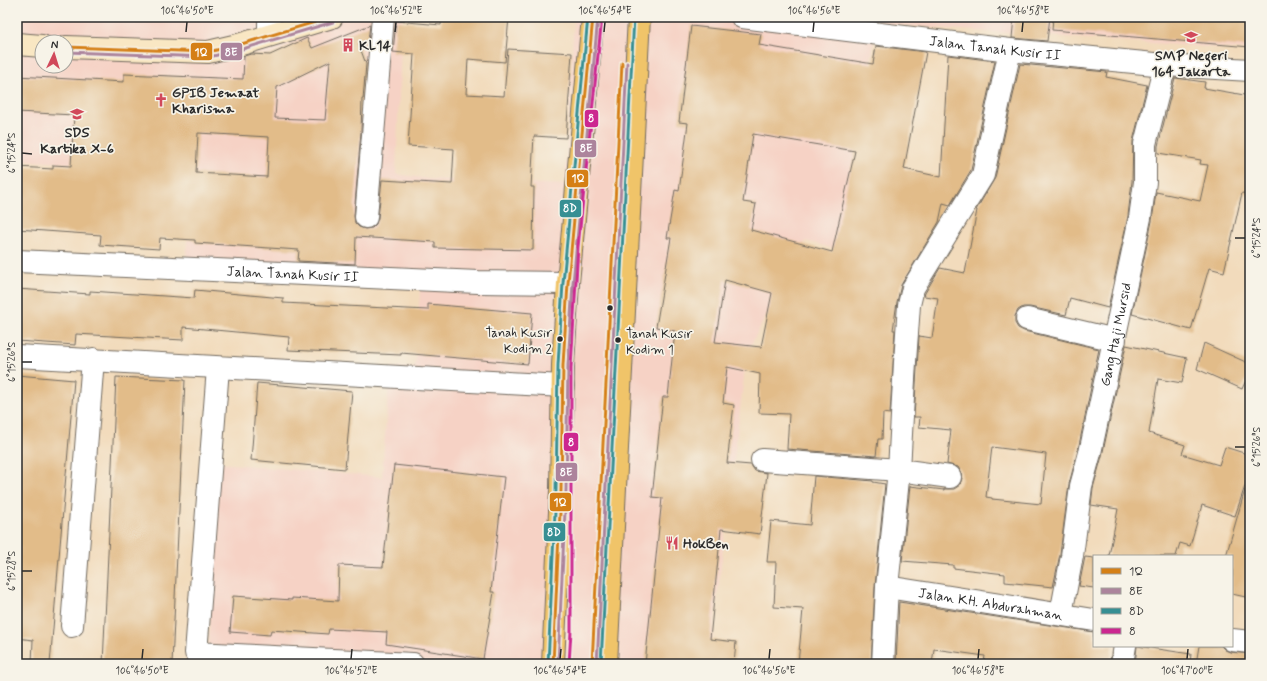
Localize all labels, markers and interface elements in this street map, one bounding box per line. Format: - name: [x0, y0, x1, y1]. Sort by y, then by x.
- text: 106°46'50"E: [161, 4, 214, 18]
- text: 106°46'52"E: [370, 4, 422, 18]
- text: 106°46'54"E: [578, 4, 632, 18]
- text: 106°46'56"E: [788, 4, 841, 18]
- text: 106°46'58"E: [997, 4, 1050, 18]
- school or university icon: SMP Negeri 164 Jakarta: [1183, 29, 1199, 45]
- street label: Jalan Tanah Kusir II: [928, 32, 1062, 65]
- north arrow: [34, 34, 74, 74]
- building icon: KL14: [340, 37, 356, 53]
- place label: KL14: [359, 37, 391, 55]
- text: N: [50, 38, 59, 52]
- line badge: 1Q: [190, 42, 213, 61]
- line badge: 8E: [220, 42, 243, 61]
- text: 1Q: [194, 46, 208, 60]
- text: 8E: [225, 46, 238, 60]
- place label: SMP Negeri 164 Jakarta: [1152, 47, 1231, 81]
- place label: GPIB Jemaat Kharisma: [172, 84, 260, 118]
- church icon: GPIB Jemaat Kharisma: [153, 92, 169, 108]
- school or university icon: SDS Kartika X-6: [69, 106, 85, 122]
- line badge: 8: [584, 109, 599, 128]
- text: 8: [588, 112, 594, 126]
- place label: SDS Kartika X-6: [40, 124, 114, 158]
- text: 6°15'24"S: [5, 132, 19, 173]
- line badge: 8E: [574, 139, 597, 158]
- text: 8E: [580, 142, 593, 156]
- line badge: 1Q: [566, 169, 589, 188]
- text: 1Q: [571, 172, 585, 186]
- line badge: 8D: [559, 199, 582, 218]
- text: 8D: [563, 202, 577, 216]
- text: 6°15'24"S: [1250, 217, 1264, 258]
- street label: Jalan Tanah Kusir II: [226, 263, 359, 287]
- street label: Gang Haji Mursid: [1096, 281, 1136, 388]
- unlabelled marker: [605, 303, 615, 313]
- place label: Tanah Kusir Kodim 2: [486, 325, 553, 358]
- place label: Tanah Kusir Kodim 1: [626, 326, 693, 359]
- marker: Tanah Kusir Kodim 2: [555, 334, 565, 344]
- marker: Tanah Kusir Kodim 1: [613, 335, 623, 345]
- text: 6°15'26"S: [5, 342, 19, 382]
- text: 6°15'26"S: [1250, 427, 1264, 467]
- line badge: 8: [563, 432, 579, 452]
- text: 8: [568, 436, 574, 450]
- line badge: 8E: [555, 462, 578, 482]
- text: 8E: [560, 466, 573, 480]
- line badge: 1Q: [549, 492, 572, 512]
- text: 1Q: [553, 496, 567, 510]
- line badge: 8D: [543, 522, 566, 542]
- text: 8D: [547, 526, 561, 540]
- restaurant icon: HokBen: [664, 535, 680, 551]
- place label: HokBen: [683, 535, 729, 553]
- text: 6°15'28"S: [5, 551, 19, 591]
- legend: [1093, 555, 1233, 647]
- text: 1Q: [1129, 564, 1143, 580]
- street label: Jalan KH. Abdurahman: [917, 584, 1064, 625]
- text: 8E: [1129, 584, 1143, 600]
- text: 8D: [1129, 604, 1144, 620]
- text: 8: [1129, 624, 1136, 640]
- text: 106°46'50"E: [116, 664, 169, 678]
- text: 106°46'52"E: [325, 664, 377, 678]
- text: 106°46'54"E: [533, 664, 587, 678]
- text: 106°46'56"E: [743, 664, 796, 678]
- text: 106°46'58"E: [952, 664, 1005, 678]
- text: 106°47'00"E: [1161, 664, 1213, 678]

